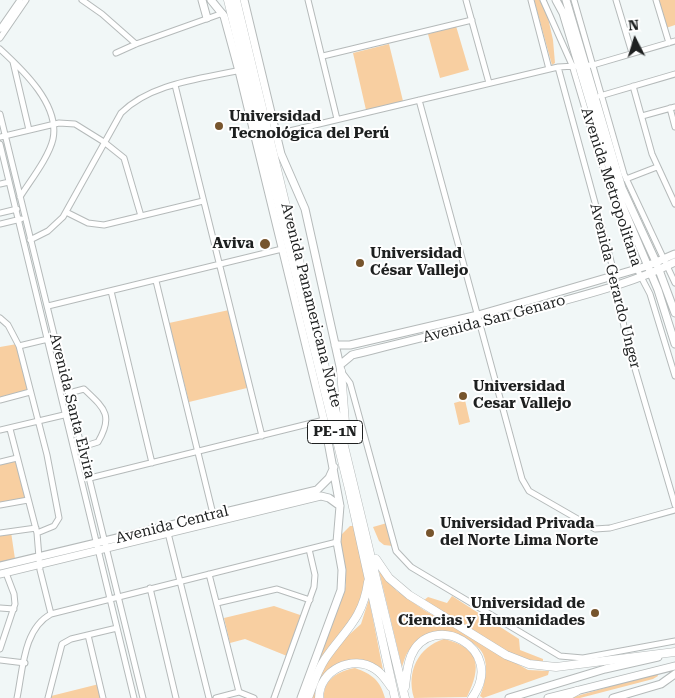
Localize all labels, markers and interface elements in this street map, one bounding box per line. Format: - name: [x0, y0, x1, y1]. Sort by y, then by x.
- north arrow: [610, 15, 660, 65]
- text: N: [628, 17, 640, 33]
- street label: Avenida Metropolitana: [577, 105, 645, 269]
- place label: Universidad Tecnológica del Perú: [229, 108, 389, 143]
- marker: Universidad Tecnológica del Perú: [213, 120, 225, 132]
- street label: Avenida Panamericana Norte: [277, 201, 345, 409]
- street label: Avenida Gerardo Unger: [586, 202, 644, 370]
- place label: Aviva: [212, 235, 254, 253]
- marker: Aviva: [258, 237, 272, 251]
- place label: Universidad César Vallejo: [370, 245, 468, 280]
- marker: Universidad César Vallejo: [354, 257, 366, 269]
- street label: Avenida San Genaro: [421, 291, 567, 347]
- street label: Avenida Santa Elvira: [45, 331, 99, 481]
- place label: Universidad Cesar Vallejo: [473, 378, 571, 413]
- marker: Universidad Cesar Vallejo: [457, 390, 469, 402]
- road number: PE-1N: [308, 421, 362, 444]
- street label: Avenida Central: [114, 502, 230, 548]
- place label: Universidad Privada del Norte Lima Norte: [440, 515, 598, 550]
- marker: Universidad Privada del Norte Lima Norte: [424, 527, 436, 539]
- place label: Universidad de Ciencias y Humanidades: [398, 595, 585, 630]
- marker: Universidad de Ciencias y Humanidades: [589, 607, 601, 619]

